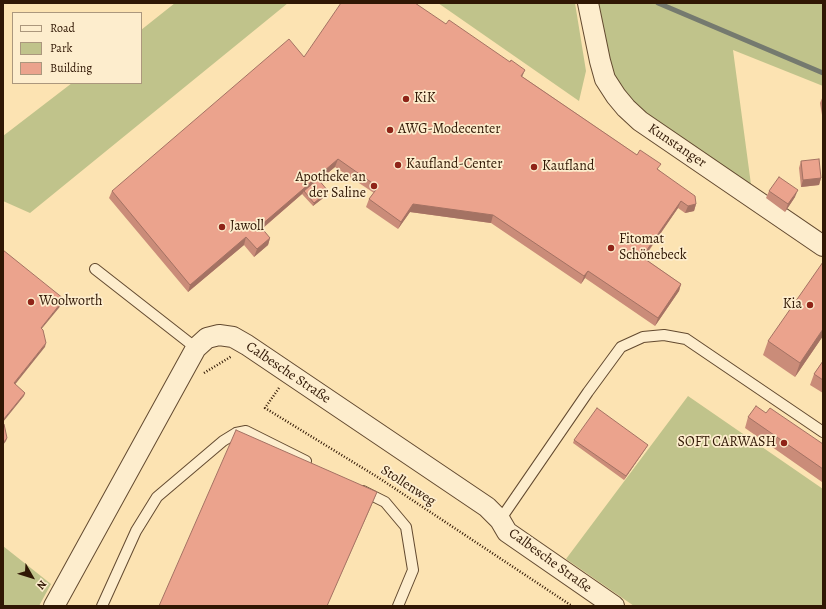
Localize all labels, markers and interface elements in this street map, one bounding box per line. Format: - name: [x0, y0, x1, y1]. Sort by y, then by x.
- legend: [12, 12, 142, 84]
- text: Road: [50, 20, 75, 36]
- text: Park: [50, 40, 73, 56]
- text: Building: [50, 60, 92, 76]
- place label: KiK: [414, 91, 436, 107]
- marker: KiK: [401, 94, 411, 104]
- street label: Kunstanger: [645, 120, 709, 172]
- place label: AWG-Modecenter: [398, 122, 501, 138]
- marker: AWG-Modecenter: [385, 125, 395, 135]
- place label: Kaufland-Center: [406, 157, 503, 173]
- place label: Kaufland: [542, 159, 594, 175]
- marker: Kaufland-Center: [393, 160, 403, 170]
- marker: Kaufland: [529, 162, 539, 172]
- place label: Apotheke an der Saline: [295, 170, 366, 202]
- marker: Apotheke an der Saline: [369, 181, 379, 191]
- place label: Jawoll: [230, 219, 264, 235]
- marker: Jawoll: [217, 222, 227, 232]
- place label: Fitomat Schönebeck: [619, 232, 687, 264]
- marker: Fitomat Schönebeck: [606, 243, 616, 253]
- place label: Woolworth: [39, 294, 102, 310]
- marker: Woolworth: [26, 297, 36, 307]
- place label: Kia: [783, 297, 802, 313]
- marker: Kia: [805, 300, 815, 310]
- street label: Calbesche Straße: [242, 338, 334, 408]
- place label: SOFT CARWASH: [678, 435, 776, 451]
- marker: SOFT CARWASH: [779, 438, 789, 448]
- street label: Stollenweg: [377, 462, 439, 510]
- street label: Calbesche Straße: [505, 525, 595, 597]
- north arrow: [12, 557, 52, 597]
- text: N: [33, 577, 50, 593]

